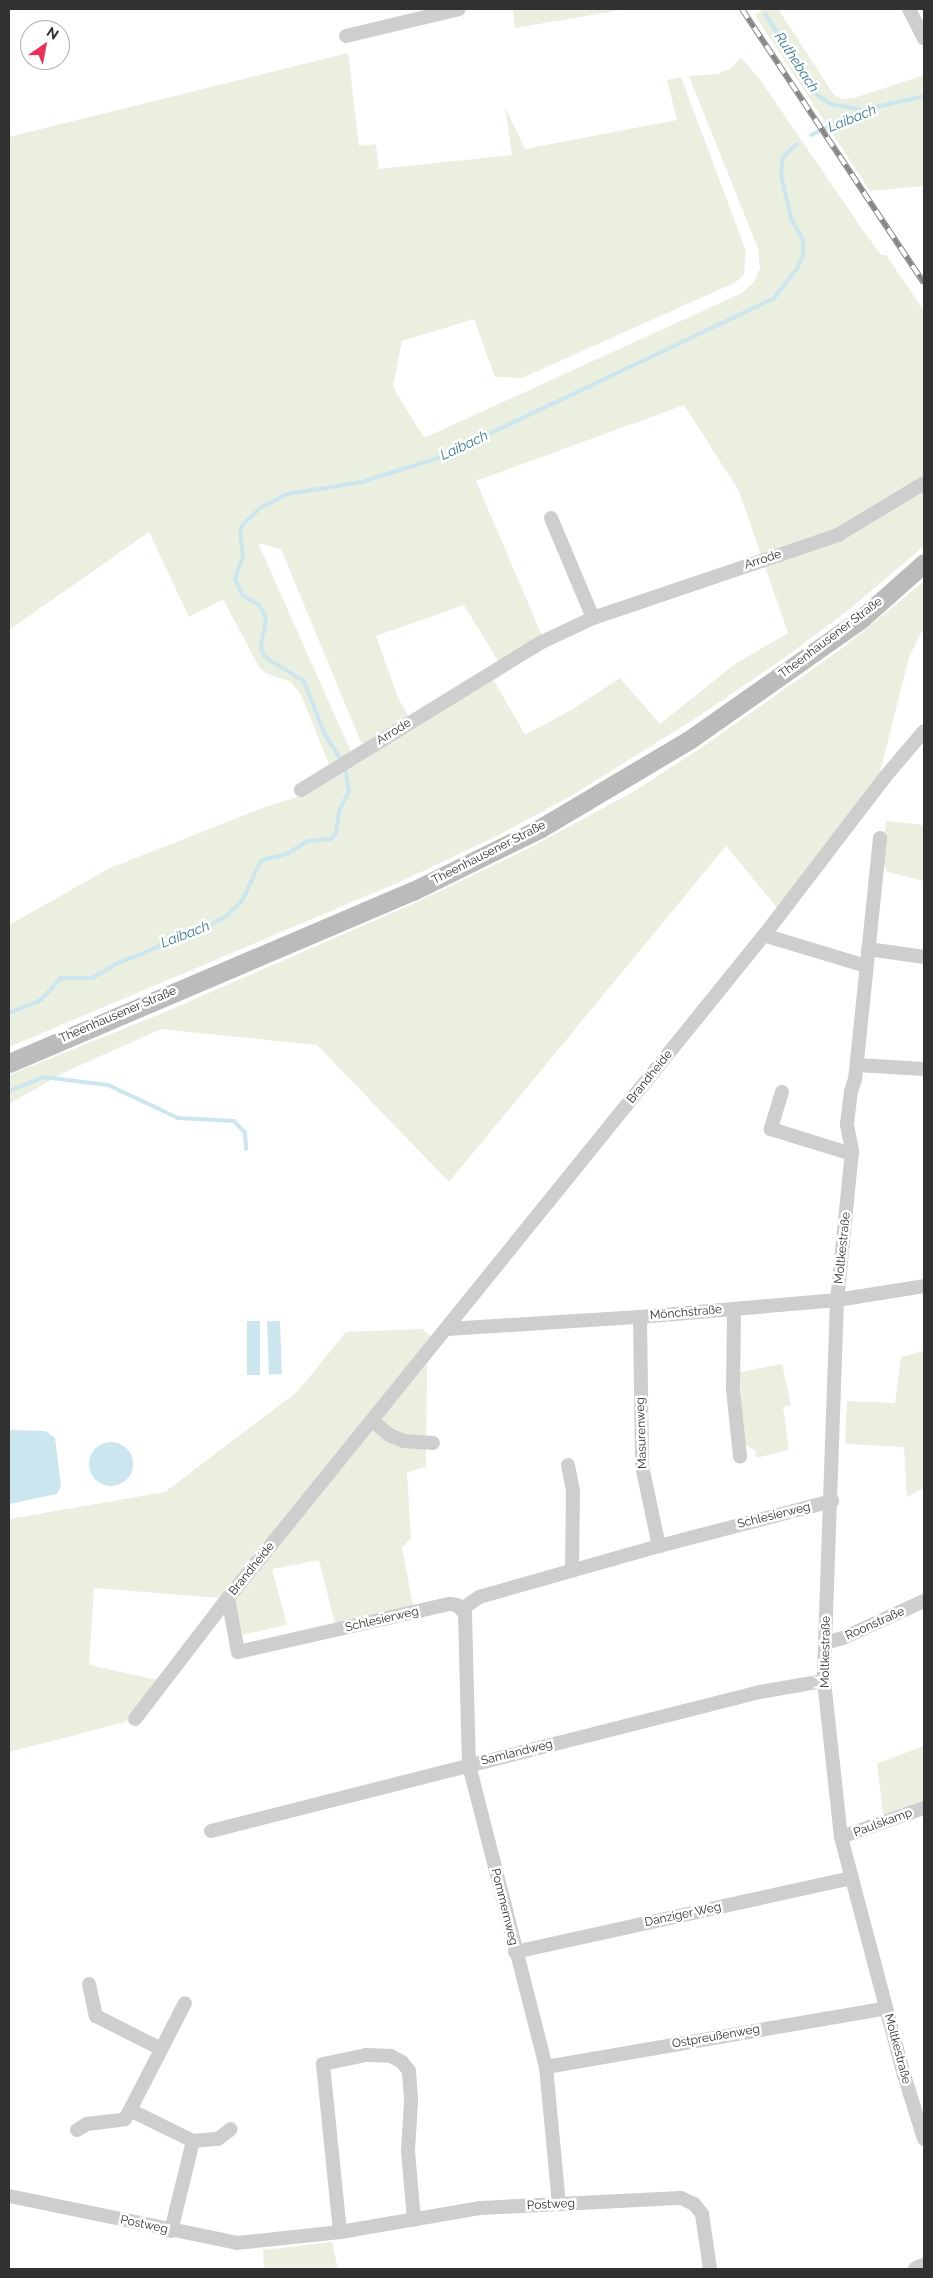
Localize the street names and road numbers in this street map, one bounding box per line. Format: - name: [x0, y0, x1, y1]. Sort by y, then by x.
- street label: Arrode: [743, 547, 783, 573]
- street label: Theenhausener Straße: [776, 594, 886, 682]
- street label: Arrode: [374, 716, 414, 748]
- street label: Theenhausener Straße: [430, 818, 548, 888]
- street label: Theenhausener Straße: [57, 984, 179, 1046]
- street label: Brandheide: [624, 1047, 676, 1107]
- street label: Moltkestraße: [832, 1211, 854, 1285]
- street label: Mönchstraße: [649, 1303, 723, 1323]
- street label: Masurenweg: [634, 1397, 650, 1469]
- street label: Schlesierweg: [736, 1500, 812, 1532]
- street label: Brandheide: [226, 1539, 278, 1599]
- street label: Schlesierweg: [344, 1605, 420, 1635]
- street label: Roonstraße: [843, 1605, 907, 1643]
- street label: Moltkestraße: [818, 1616, 834, 1688]
- street label: Samlandweg: [480, 1737, 554, 1769]
- street label: Paulskamp: [852, 1806, 914, 1840]
- street label: Pommernweg: [487, 1867, 521, 1947]
- street label: Danziger Weg: [643, 1900, 723, 1930]
- street label: Moltkestraße: [881, 2012, 913, 2086]
- street label: Ostpreußenweg: [671, 2022, 761, 2052]
- street label: Postweg: [527, 2197, 575, 2213]
- street label: Postweg: [119, 2213, 169, 2237]

